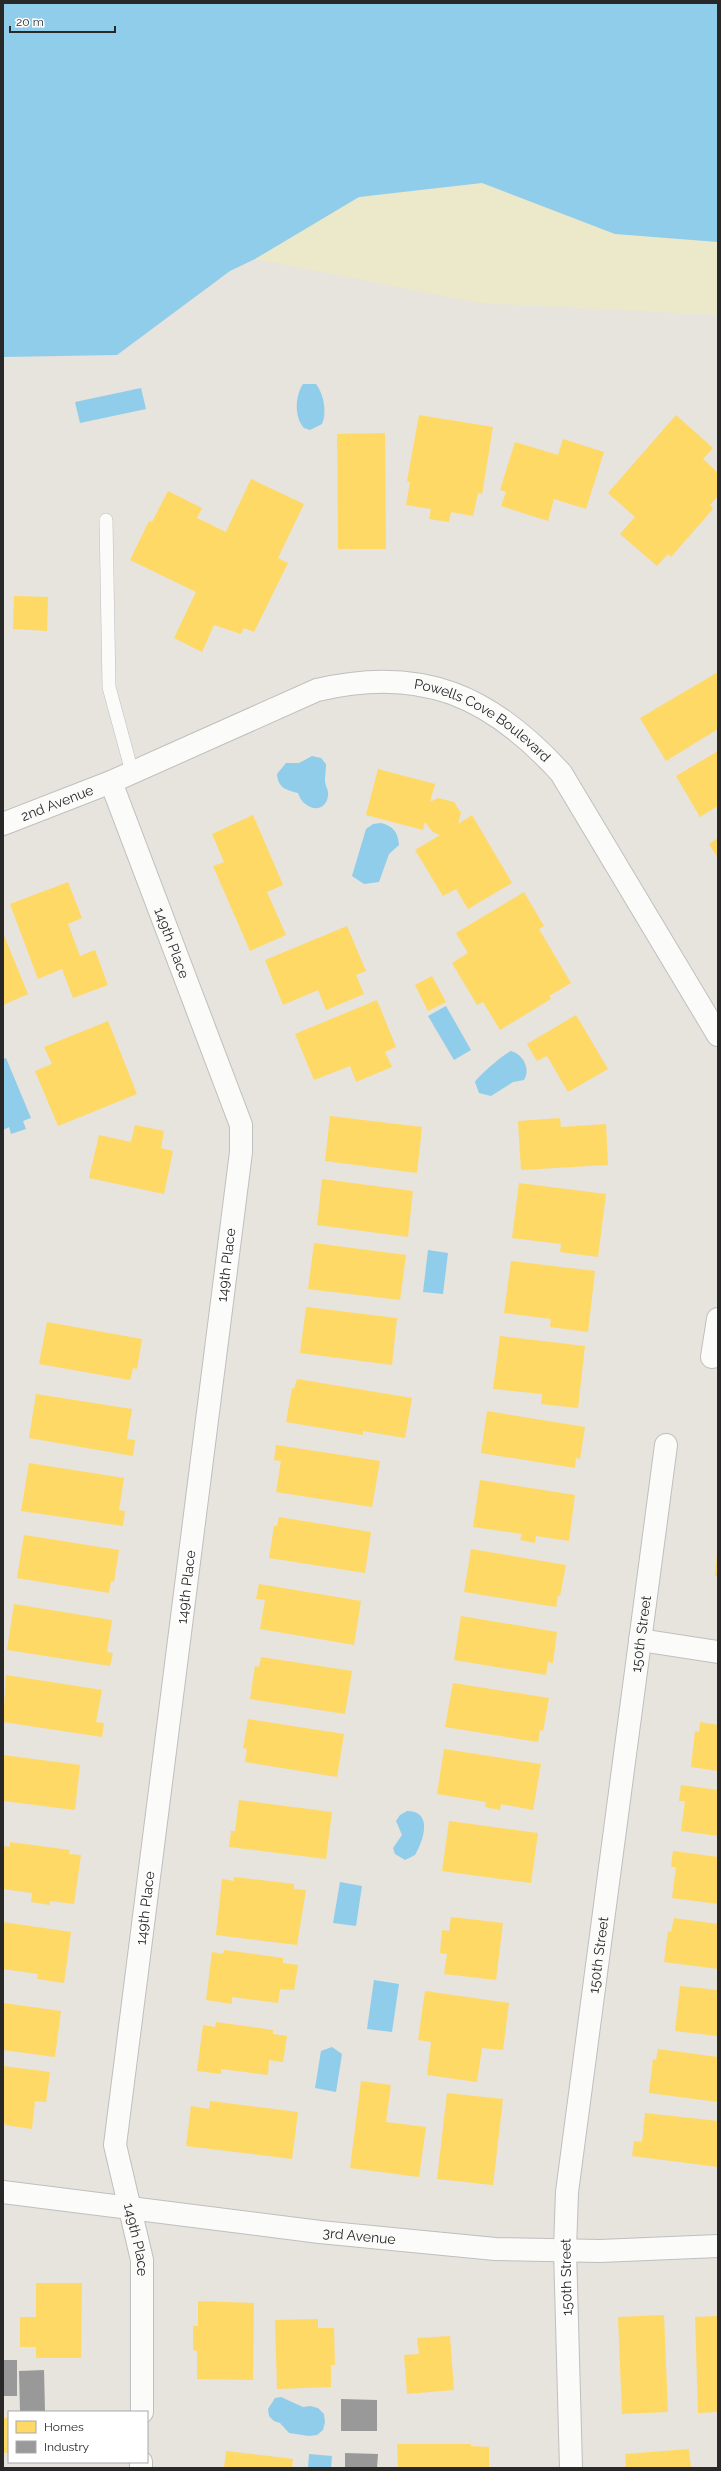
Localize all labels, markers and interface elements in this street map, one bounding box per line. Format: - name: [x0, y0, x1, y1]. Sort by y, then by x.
- scale bar: [10, 8, 115, 34]
- text: 20 m: [16, 15, 44, 29]
- street label: Powells Cove Boulevard: [413, 676, 554, 765]
- street label: 2nd Avenue: [19, 782, 96, 824]
- street label: 149th Place: [151, 905, 193, 980]
- street label: 149th Place: [214, 1227, 238, 1303]
- street label: 149th Place: [174, 1549, 198, 1625]
- street label: 150th Street: [628, 1594, 654, 1673]
- street label: 149th Place: [133, 1870, 157, 1946]
- street label: 150th Street: [585, 1915, 611, 1995]
- street label: 149th Place: [121, 2202, 150, 2276]
- street label: 3rd Avenue: [322, 2224, 397, 2247]
- street label: 150th Street: [557, 2238, 575, 2316]
- legend: [8, 2411, 148, 2463]
- text: Homes: [44, 2420, 84, 2434]
- text: Industry: [44, 2440, 90, 2454]

